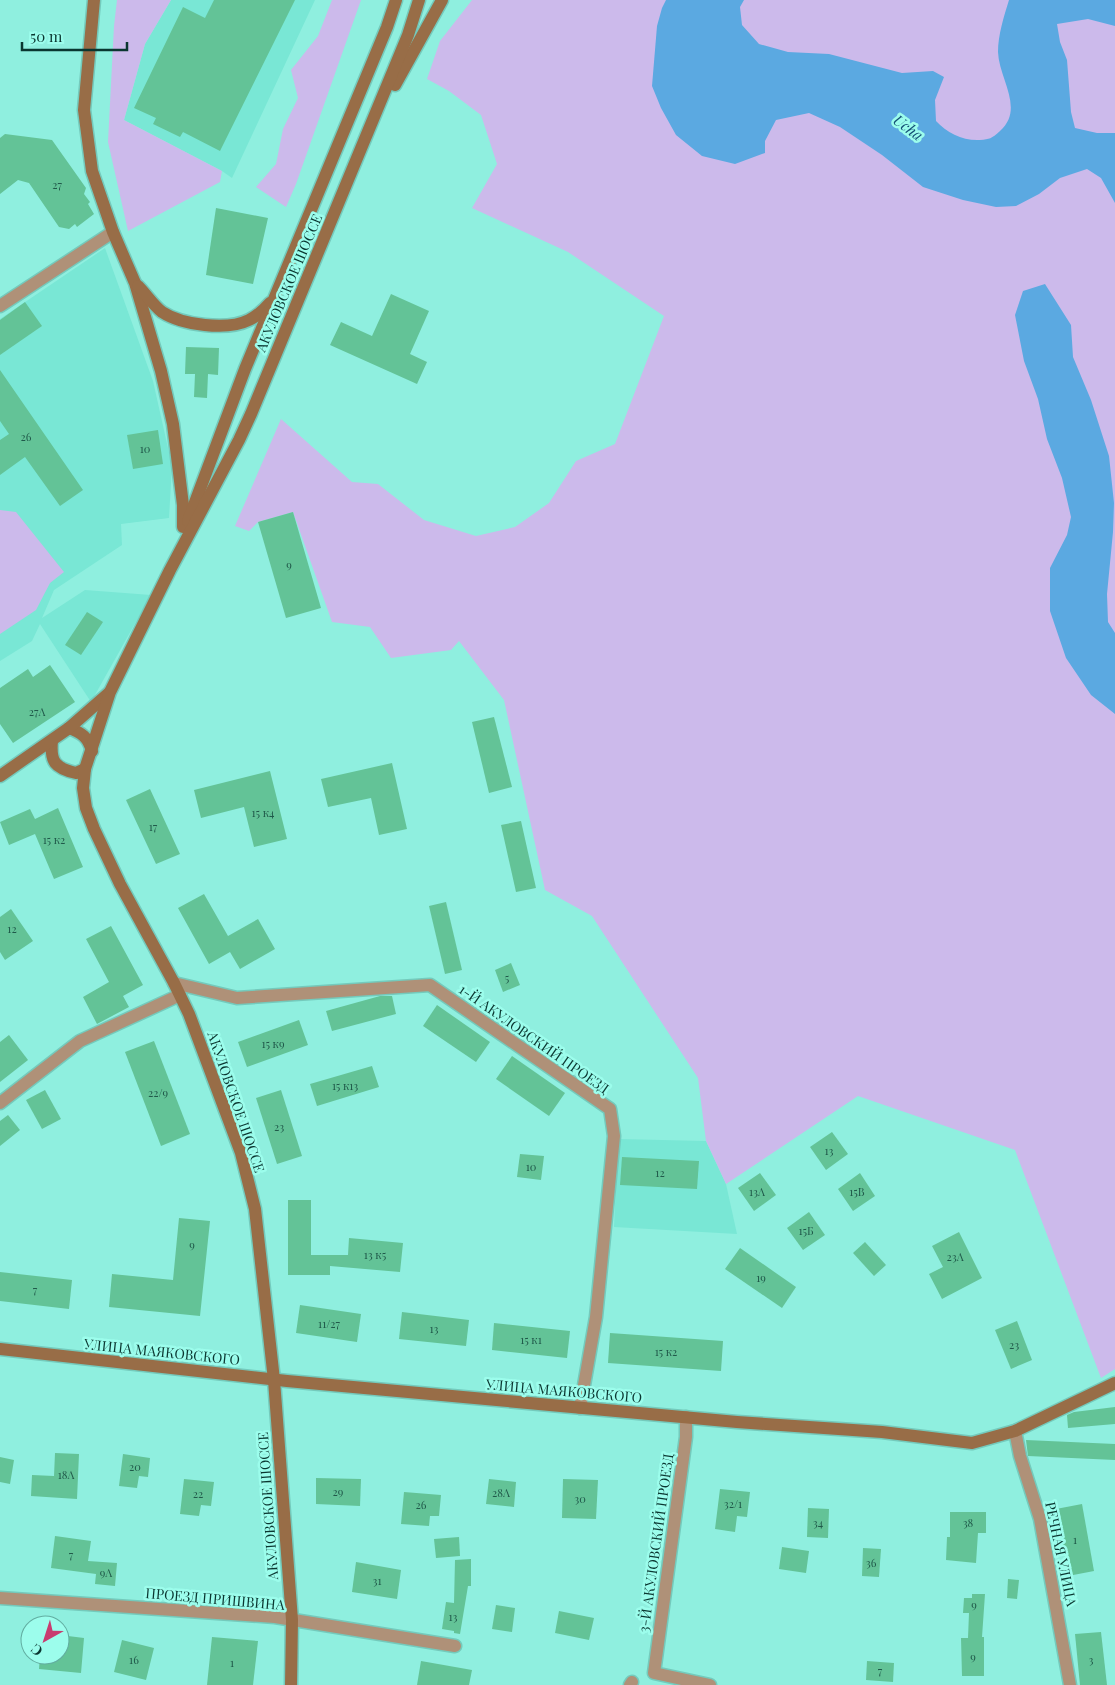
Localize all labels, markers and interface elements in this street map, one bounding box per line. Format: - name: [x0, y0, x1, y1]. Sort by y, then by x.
- scale bar: [22, 20, 128, 52]
- text: 50 m: [30, 26, 63, 46]
- water label: Ucha: [890, 110, 928, 145]
- house number: 27: [52, 177, 62, 192]
- street label: АКУЛОВСКОЕ ШОССЕ: [250, 211, 326, 356]
- house number: 26: [21, 429, 32, 444]
- house number: 10: [140, 441, 151, 456]
- house number: 9: [286, 557, 292, 572]
- house number: 27А: [29, 704, 45, 719]
- house number: 15 к4: [252, 805, 275, 820]
- house number: 17: [149, 819, 158, 834]
- house number: 15 к2: [43, 832, 65, 847]
- house number: 12: [7, 921, 17, 936]
- house number: 5: [505, 970, 510, 985]
- street label: 1-Й АКУЛОВСКИЙ ПРОЕЗД: [455, 979, 613, 1098]
- street label: АКУЛОВСКОЕ ШОССЕ: [203, 1028, 270, 1175]
- house number: 15 к9: [262, 1036, 285, 1051]
- house number: 15 к13: [332, 1078, 358, 1093]
- house number: 22/9: [148, 1085, 168, 1100]
- house number: 23: [274, 1119, 284, 1134]
- house number: 13: [825, 1143, 833, 1158]
- house number: 10: [526, 1159, 537, 1174]
- house number: 12: [655, 1165, 665, 1180]
- house number: 13А: [749, 1184, 765, 1199]
- house number: 15В: [849, 1184, 865, 1199]
- house number: 15Б: [798, 1223, 814, 1238]
- house number: 9: [189, 1237, 195, 1252]
- house number: 13 к5: [364, 1247, 387, 1262]
- house number: 23А: [946, 1249, 964, 1264]
- house number: 19: [756, 1270, 766, 1285]
- house number: 7: [33, 1282, 38, 1297]
- house number: 11/27: [318, 1316, 340, 1331]
- house number: 13: [430, 1321, 438, 1336]
- house number: 15 к1: [520, 1332, 542, 1347]
- street label: УЛИЦА МАЯКОВСКОГО: [82, 1334, 241, 1369]
- house number: 23: [1009, 1337, 1019, 1352]
- house number: 15 к2: [655, 1344, 677, 1359]
- street label: УЛИЦА МАЯКОВСКОГО: [484, 1374, 643, 1407]
- street label: АКУЛОВСКОЕ ШОССЕ: [253, 1432, 282, 1582]
- street label: 3-Й АКУЛОВСКИЙ ПРОЕЗД: [634, 1452, 678, 1634]
- house number: 20: [129, 1459, 141, 1474]
- house number: 18А: [58, 1467, 74, 1482]
- house number: 29: [333, 1484, 344, 1499]
- house number: 28А: [492, 1485, 510, 1500]
- house number: 22: [193, 1486, 203, 1501]
- house number: 30: [574, 1491, 586, 1506]
- house number: 32/1: [724, 1496, 742, 1511]
- house number: 26: [416, 1497, 427, 1512]
- street label: РЕЧНАЯ УЛИЦА: [1041, 1500, 1082, 1608]
- house number: 34: [813, 1515, 824, 1530]
- house number: 38: [963, 1515, 974, 1530]
- house number: 1: [1073, 1532, 1077, 1547]
- house number: 7: [69, 1547, 74, 1562]
- house number: 36: [866, 1555, 877, 1570]
- house number: 9А: [100, 1565, 112, 1580]
- house number: 31: [372, 1573, 382, 1588]
- street label: ПРОЕЗД ПРИШВИНА: [145, 1583, 286, 1614]
- house number: 9: [971, 1597, 977, 1612]
- house number: 13: [449, 1609, 457, 1624]
- north arrow: [20, 1615, 70, 1665]
- text: С: [27, 1640, 46, 1661]
- house number: 9: [970, 1649, 976, 1664]
- house number: 16: [129, 1652, 139, 1667]
- house number: 3: [1089, 1652, 1094, 1667]
- house number: 1: [230, 1655, 234, 1670]
- house number: 7: [878, 1663, 883, 1678]

